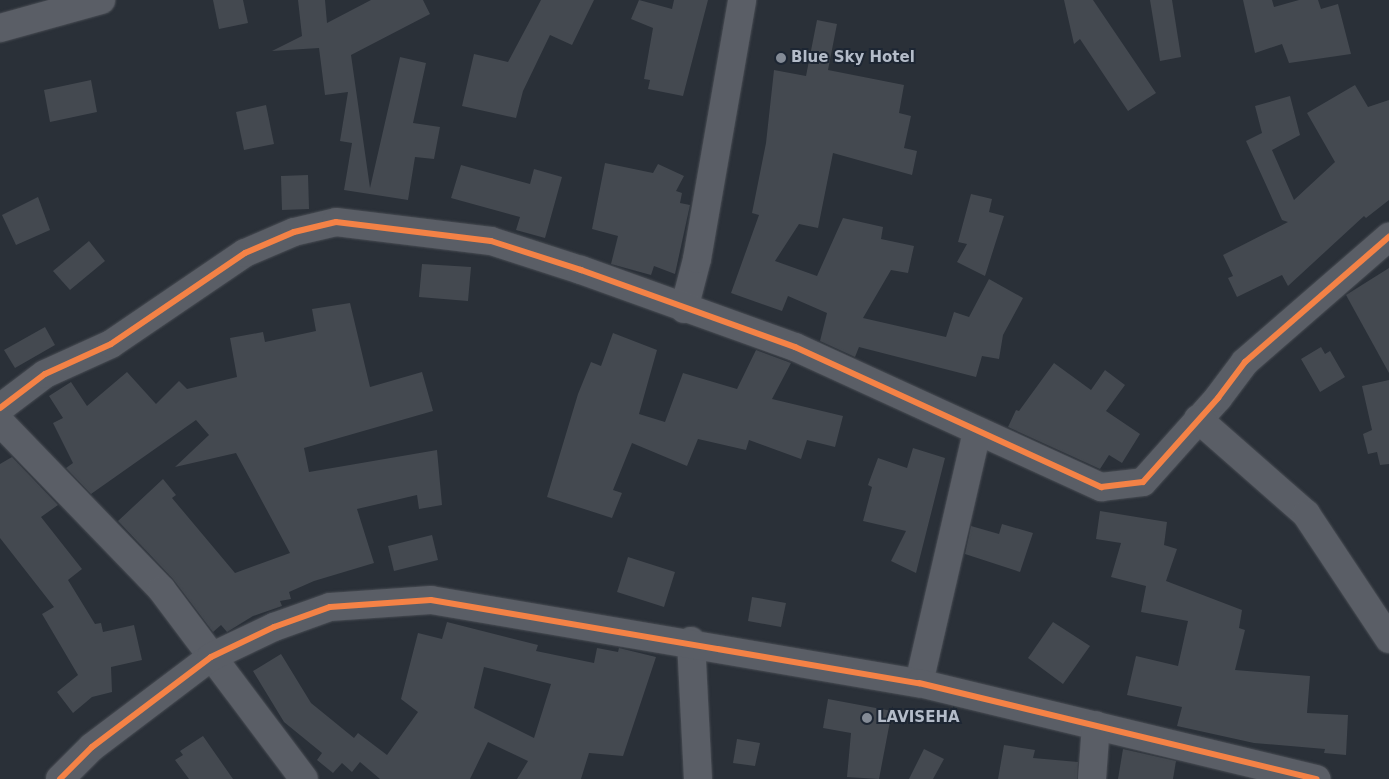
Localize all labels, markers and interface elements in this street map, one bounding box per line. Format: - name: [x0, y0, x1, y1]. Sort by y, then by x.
- place label: Blue Sky Hotel: [791, 49, 915, 67]
- marker: Blue Sky Hotel: [775, 52, 787, 64]
- place label: LAVISEHA: [877, 709, 960, 727]
- marker: LAVISEHA: [861, 712, 873, 724]

